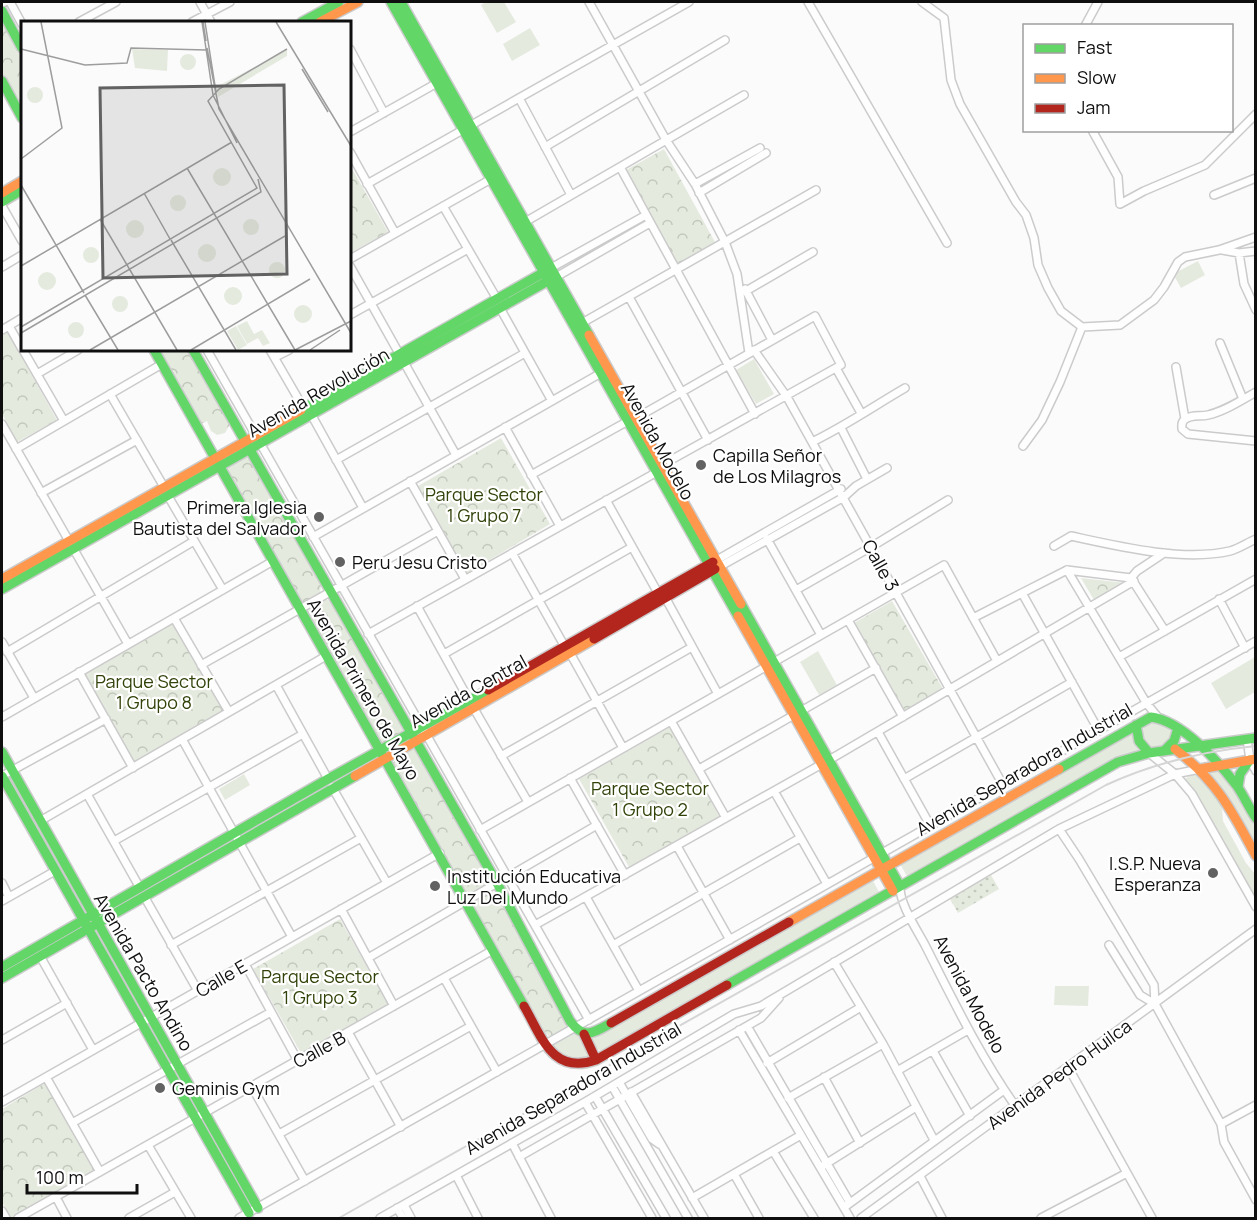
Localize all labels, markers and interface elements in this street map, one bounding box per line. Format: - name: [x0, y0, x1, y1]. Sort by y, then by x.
- inset map: [21, 21, 351, 351]
- legend: [1023, 24, 1233, 132]
- text: Fast: [1077, 35, 1112, 59]
- text: Slow: [1077, 65, 1117, 89]
- text: Jam: [1077, 95, 1111, 119]
- street label: Avenida Revolución: [243, 342, 393, 442]
- street label: Avenida Modelo: [616, 378, 700, 504]
- place label: Capilla Señor de Los Milagros: [713, 443, 841, 488]
- marker: Capilla Señor de Los Milagros: [694, 458, 708, 472]
- park label: Parque Sector 1 Grupo 7: [425, 482, 543, 527]
- place label: Primera Iglesia Bautista del Salvador: [133, 495, 308, 540]
- marker: Primera Iglesia Bautista del Salvador: [312, 510, 326, 524]
- street label: Calle 3: [857, 535, 905, 595]
- place label: Peru Jesu Cristo: [352, 550, 487, 574]
- marker: Peru Jesu Cristo: [333, 555, 347, 569]
- street label: Avenida Primero de Mayo: [302, 594, 426, 784]
- street label: Avenida Central: [405, 649, 531, 733]
- park label: Parque Sector 1 Grupo 8: [95, 669, 213, 714]
- street label: Avenida Separadora Industrial: [912, 697, 1136, 841]
- park label: Parque Sector 1 Grupo 2: [591, 776, 709, 821]
- place label: I.S.P. Nueva Esperanza: [1109, 851, 1201, 896]
- place label: Institución Educativa Luz Del Mundo: [447, 864, 621, 909]
- marker: I.S.P. Nueva Esperanza: [1206, 866, 1220, 880]
- marker: Institución Educativa Luz Del Mundo: [428, 879, 442, 893]
- street label: Avenida Pacto Andino: [89, 889, 199, 1055]
- street label: Avenida Modelo: [929, 931, 1011, 1057]
- street label: Calle E: [191, 954, 251, 1002]
- park label: Parque Sector 1 Grupo 3: [261, 964, 379, 1009]
- street label: Avenida Pedro Huilca: [982, 1014, 1136, 1134]
- street label: Avenida Separadora Industrial: [461, 1016, 685, 1160]
- street label: Calle B: [288, 1025, 350, 1073]
- place label: Geminis Gym: [172, 1076, 280, 1100]
- marker: Geminis Gym: [153, 1081, 167, 1095]
- scale bar: [27, 1157, 136, 1195]
- text: 100 m: [36, 1165, 84, 1189]

